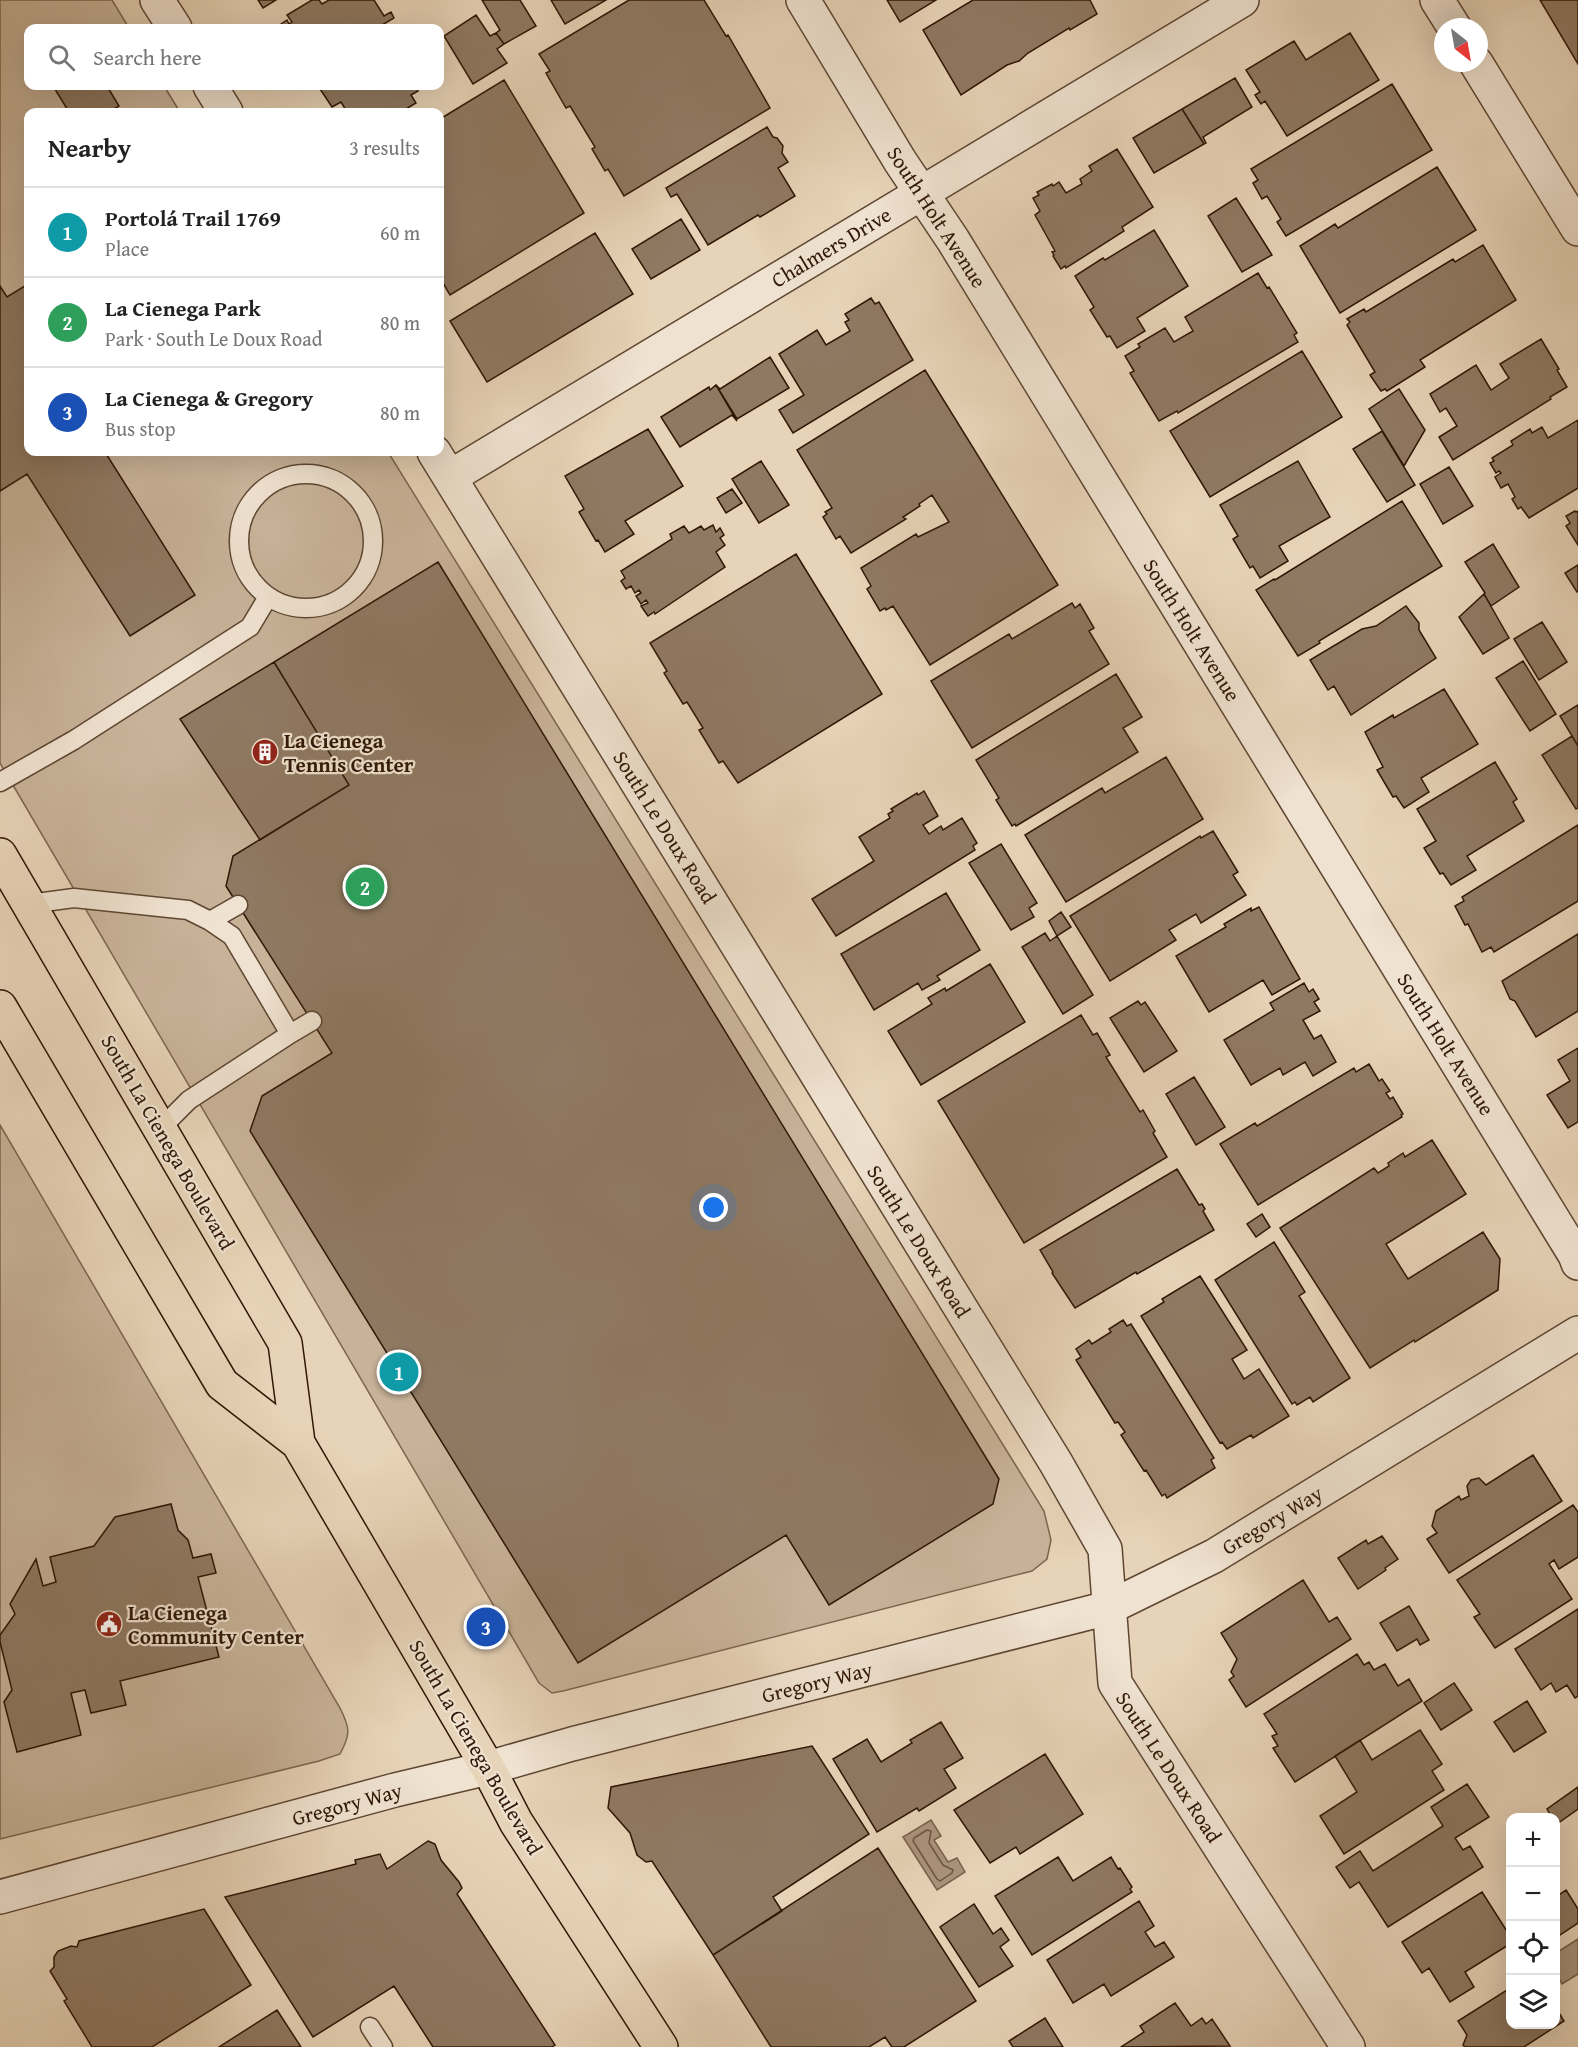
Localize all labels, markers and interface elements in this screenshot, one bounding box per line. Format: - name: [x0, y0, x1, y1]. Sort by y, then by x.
- north arrow: [1434, 18, 1488, 72]
- search box: [24, 24, 444, 90]
- icon: search: [45, 41, 78, 74]
- text: Search here: [93, 41, 202, 73]
- text: Nearby: [48, 128, 131, 167]
- text: 3 results: [349, 133, 420, 162]
- street label: South Holt Avenue: [880, 140, 995, 294]
- street label: Chalmers Drive: [765, 199, 897, 295]
- text: Portolá Trail 1769: [105, 202, 281, 234]
- text: 1: [62, 218, 73, 247]
- text: 60 m: [380, 218, 420, 247]
- text: Place: [105, 234, 149, 263]
- text: La Cienega Park: [105, 292, 261, 324]
- text: 2: [62, 308, 73, 337]
- text: 80 m: [380, 308, 420, 337]
- text: Park · South Le Doux Road: [105, 324, 322, 353]
- text: La Cienega & Gregory: [105, 382, 313, 414]
- text: 3: [62, 398, 73, 427]
- text: 80 m: [380, 398, 420, 427]
- text: Bus stop: [105, 414, 176, 443]
- street label: South Holt Avenue: [1136, 553, 1248, 708]
- place label: La Cienega Tennis Center: [284, 725, 414, 780]
- building icon: La Cienega Tennis Center: [250, 737, 280, 767]
- street label: South Le Doux Road: [605, 745, 725, 910]
- pin: 2: [346, 864, 385, 910]
- street label: South Holt Avenue: [1390, 967, 1502, 1122]
- street label: South La Cienega Boulevard: [94, 1029, 243, 1256]
- street label: South Le Doux Road: [859, 1159, 979, 1324]
- your location: [699, 1193, 728, 1222]
- pin: 1: [380, 1350, 418, 1394]
- street label: Gregory Way: [1216, 1477, 1329, 1562]
- place label: La Cienega Community Center: [128, 1597, 304, 1652]
- pin: 3: [466, 1604, 506, 1650]
- public building icon: La Cienega Community Center: [94, 1609, 124, 1639]
- street label: South La Cienega Boulevard: [402, 1634, 551, 1861]
- street label: Gregory Way: [758, 1653, 876, 1711]
- street label: South Le Doux Road: [1108, 1685, 1230, 1849]
- street label: Gregory Way: [288, 1774, 406, 1834]
- map controls: [1506, 1813, 1560, 2029]
- button: +: [1506, 1813, 1560, 1867]
- button: −: [1506, 1867, 1560, 1921]
- button: locate: [1506, 1921, 1560, 1975]
- button: layers: [1506, 1975, 1560, 2029]

